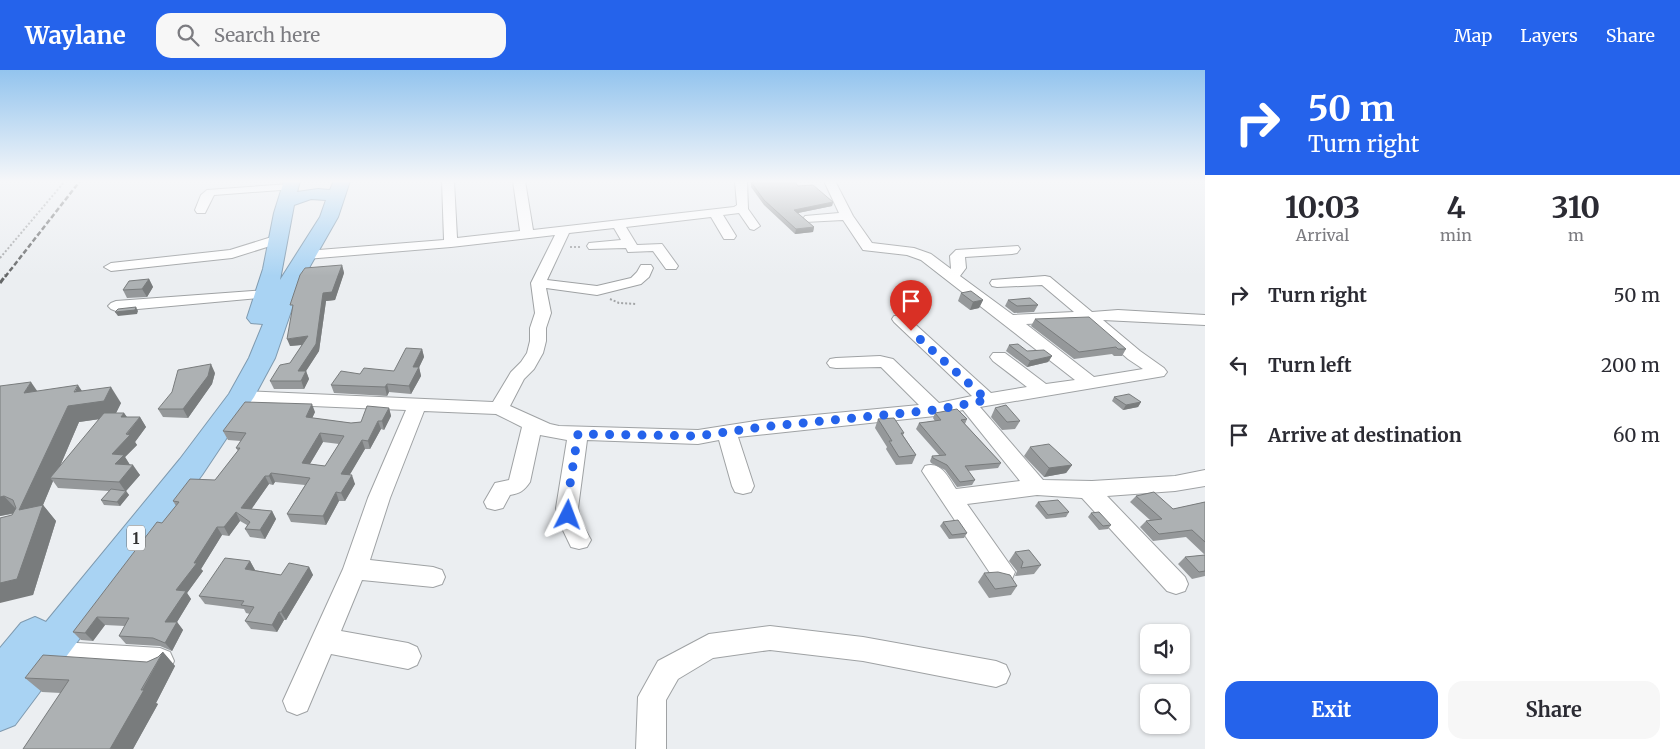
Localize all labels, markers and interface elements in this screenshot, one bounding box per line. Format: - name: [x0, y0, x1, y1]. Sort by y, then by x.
- search box: [156, 13, 506, 58]
- text: Waylane: [25, 20, 126, 51]
- icon: search: [174, 21, 202, 49]
- text: Search here: [214, 23, 320, 47]
- text: Map: [1454, 24, 1492, 47]
- text: Layers: [1520, 24, 1578, 47]
- text: Share: [1606, 24, 1655, 47]
- text: 50 m: [1308, 87, 1395, 131]
- icon: right: [1225, 90, 1290, 155]
- text: Turn right: [1308, 130, 1419, 158]
- text: 10:03: [1285, 188, 1360, 226]
- text: 4: [1446, 188, 1465, 226]
- text: 310: [1552, 188, 1600, 226]
- text: Arrival: [1296, 225, 1349, 245]
- text: min: [1440, 225, 1472, 245]
- text: m: [1568, 225, 1584, 245]
- pin: [890, 280, 932, 331]
- icon: right: [1225, 281, 1253, 309]
- text: Turn right: [1268, 283, 1367, 307]
- text: 50 m: [1614, 283, 1660, 307]
- icon: arrive: [897, 287, 925, 315]
- icon: left: [1225, 351, 1253, 379]
- text: Turn left: [1268, 353, 1352, 377]
- text: 200 m: [1601, 353, 1660, 377]
- icon: arrive: [1225, 421, 1253, 449]
- text: Arrive at destination: [1268, 423, 1462, 447]
- text: 60 m: [1613, 423, 1660, 447]
- position arrow: [541, 488, 593, 540]
- road number: 1: [127, 526, 145, 550]
- map controls: [1140, 624, 1190, 734]
- button: sound: [1140, 624, 1190, 674]
- button: Exit: [1225, 681, 1438, 739]
- button: Share: [1448, 681, 1660, 739]
- button: search: [1140, 684, 1190, 734]

